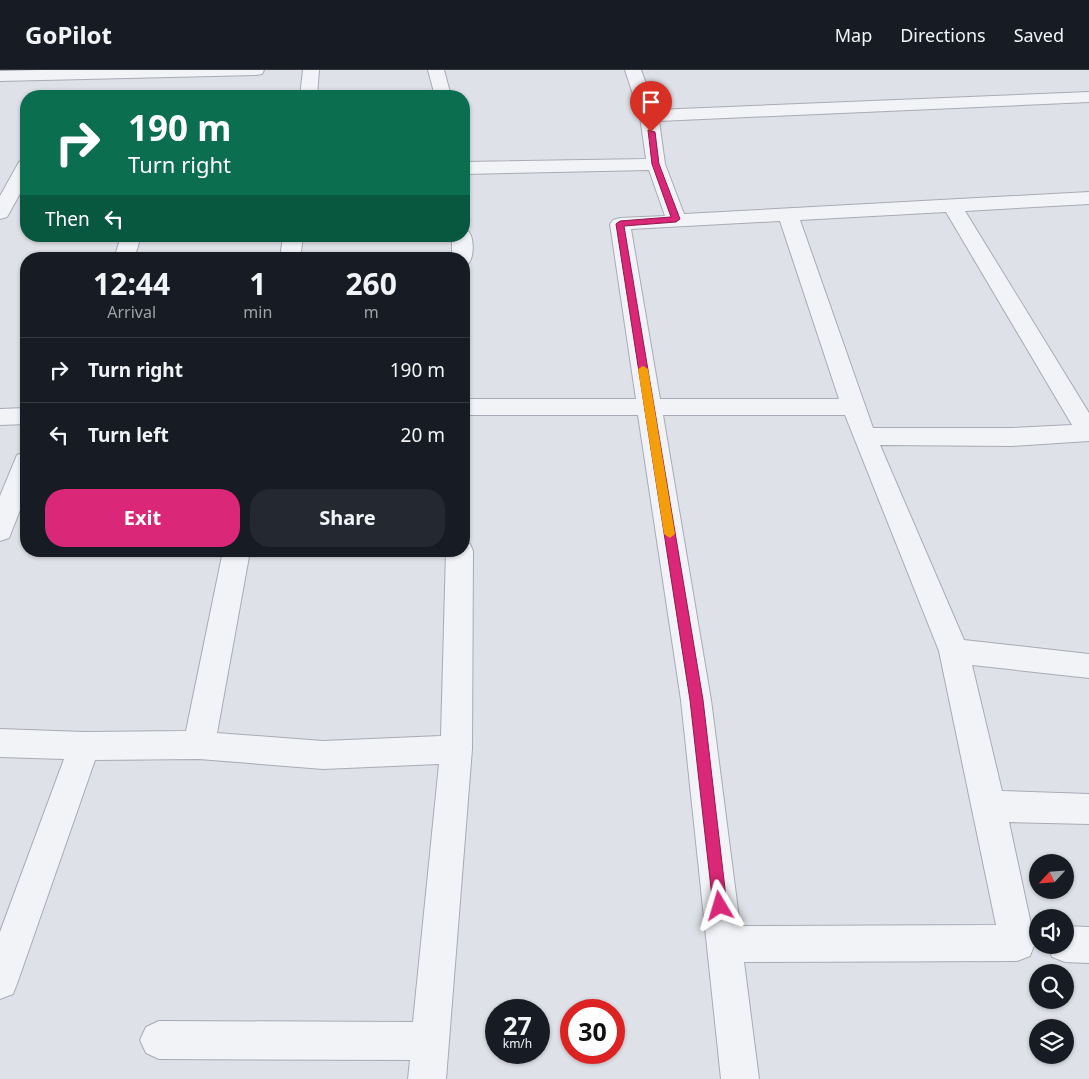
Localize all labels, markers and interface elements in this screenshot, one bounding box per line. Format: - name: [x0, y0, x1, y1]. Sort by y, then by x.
- text: GoPilot: [25, 18, 112, 51]
- text: Map: [835, 23, 872, 47]
- text: Directions: [900, 23, 986, 47]
- text: Saved: [1014, 23, 1064, 47]
- pin: [630, 81, 672, 132]
- icon: arrive: [637, 88, 665, 116]
- text: 190 m: [128, 104, 231, 151]
- icon: right: [45, 110, 110, 175]
- text: Turn right: [128, 149, 231, 179]
- icon: left: [100, 205, 128, 233]
- text: Then: [45, 206, 90, 232]
- text: 12:44: [93, 263, 170, 304]
- text: 1: [249, 263, 266, 304]
- text: 260: [345, 263, 397, 304]
- text: Arrival: [107, 301, 156, 323]
- text: min: [243, 301, 272, 323]
- text: m: [364, 301, 379, 323]
- icon: right: [45, 356, 73, 384]
- text: Turn right: [88, 357, 183, 383]
- text: 190 m: [390, 357, 445, 383]
- icon: left: [45, 421, 73, 449]
- text: Turn left: [88, 422, 169, 448]
- text: 20 m: [401, 422, 445, 448]
- button: Exit: [45, 489, 240, 547]
- button: Share: [250, 489, 445, 547]
- north arrow: [1029, 854, 1074, 899]
- map controls: [1029, 854, 1074, 1064]
- position arrow: [693, 879, 745, 931]
- button: sound: [1029, 909, 1074, 954]
- button: search: [1029, 964, 1074, 1009]
- speed limit sign: 30: [560, 999, 625, 1064]
- text: 27: [503, 1008, 532, 1042]
- button: layers: [1029, 1019, 1074, 1064]
- text: km/h: [503, 1035, 532, 1052]

